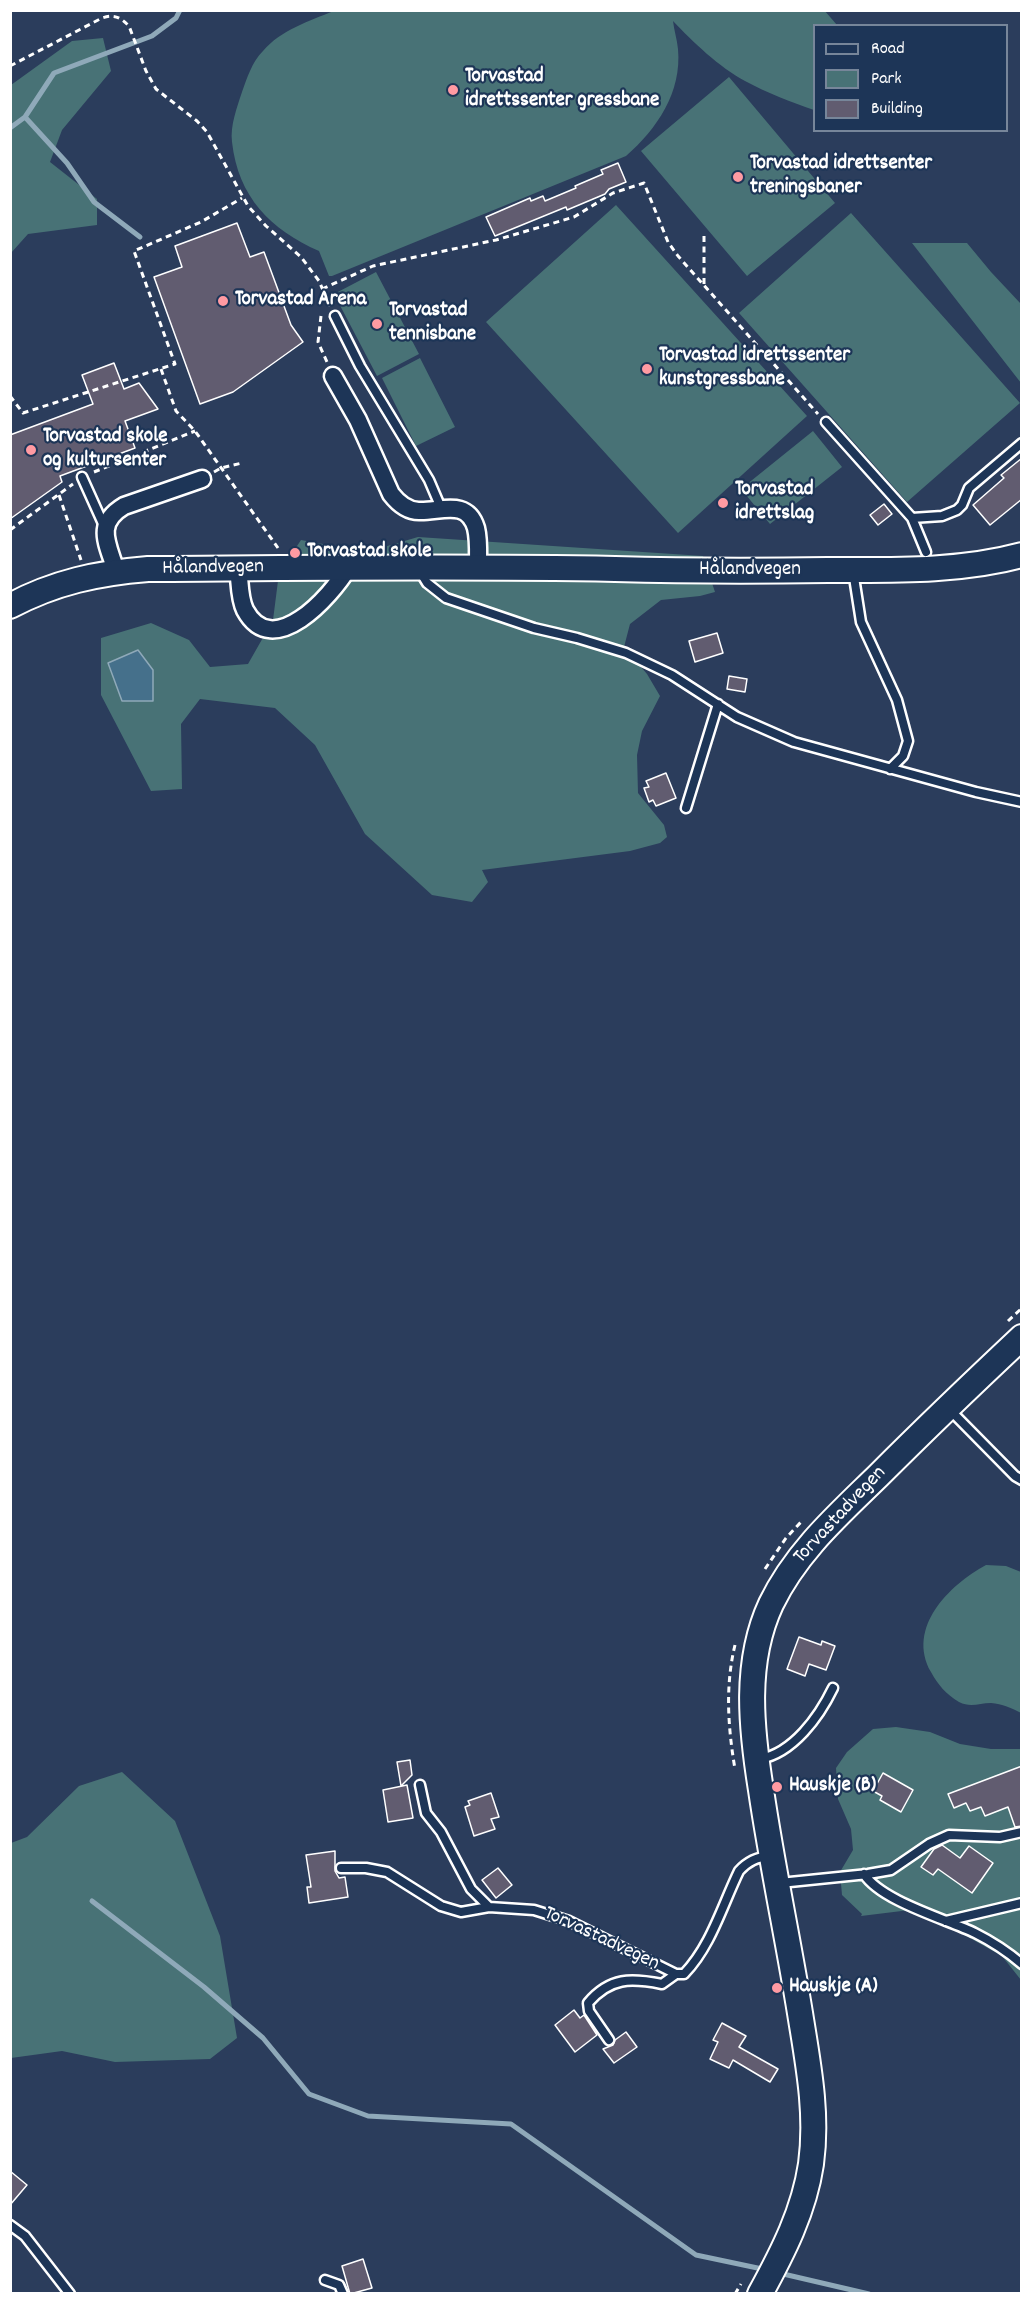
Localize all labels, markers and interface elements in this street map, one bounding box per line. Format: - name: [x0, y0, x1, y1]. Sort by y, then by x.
- legend: [813, 24, 1008, 132]
- text: Road: [871, 37, 905, 62]
- place label: Torvastad idrettssenter gressbane: [465, 65, 659, 115]
- text: Park: [871, 67, 902, 92]
- marker: Torvastad idrettssenter gressbane: [446, 83, 460, 97]
- text: Building: [871, 97, 923, 122]
- place label: Torvastad idrettsenter treningsbaner: [750, 152, 932, 202]
- marker: Torvastad idrettsenter treningsbaner: [731, 170, 745, 184]
- place label: Torvastad Arena: [235, 288, 366, 314]
- marker: Torvastad Arena: [216, 294, 230, 308]
- place label: Torvastad tennisbane: [389, 299, 476, 349]
- marker: Torvastad tennisbane: [370, 317, 384, 331]
- place label: Torvastad idrettssenter kunstgressbane: [659, 344, 850, 394]
- marker: Torvastad idrettssenter kunstgressbane: [640, 362, 654, 376]
- place label: Torvastad skole og kultursenter: [43, 425, 167, 475]
- marker: Torvastad skole og kultursenter: [24, 443, 38, 457]
- place label: Torvastad idrettslag: [735, 478, 814, 528]
- marker: Torvastad idrettslag: [716, 496, 730, 510]
- place label: Torvastad skole: [307, 540, 431, 566]
- marker: Torvastad skole: [288, 546, 302, 560]
- street label: Hålandvegen: [162, 556, 264, 582]
- street label: Hålandvegen: [699, 558, 801, 584]
- street label: Torvastadvegen: [789, 1462, 893, 1570]
- place label: Hauskje (B): [789, 1774, 876, 1800]
- marker: Hauskje (B): [770, 1780, 784, 1794]
- street label: Torvastadvegen: [539, 1902, 663, 1978]
- place label: Hauskje (A): [789, 1975, 878, 2001]
- marker: Hauskje (A): [770, 1981, 784, 1995]

